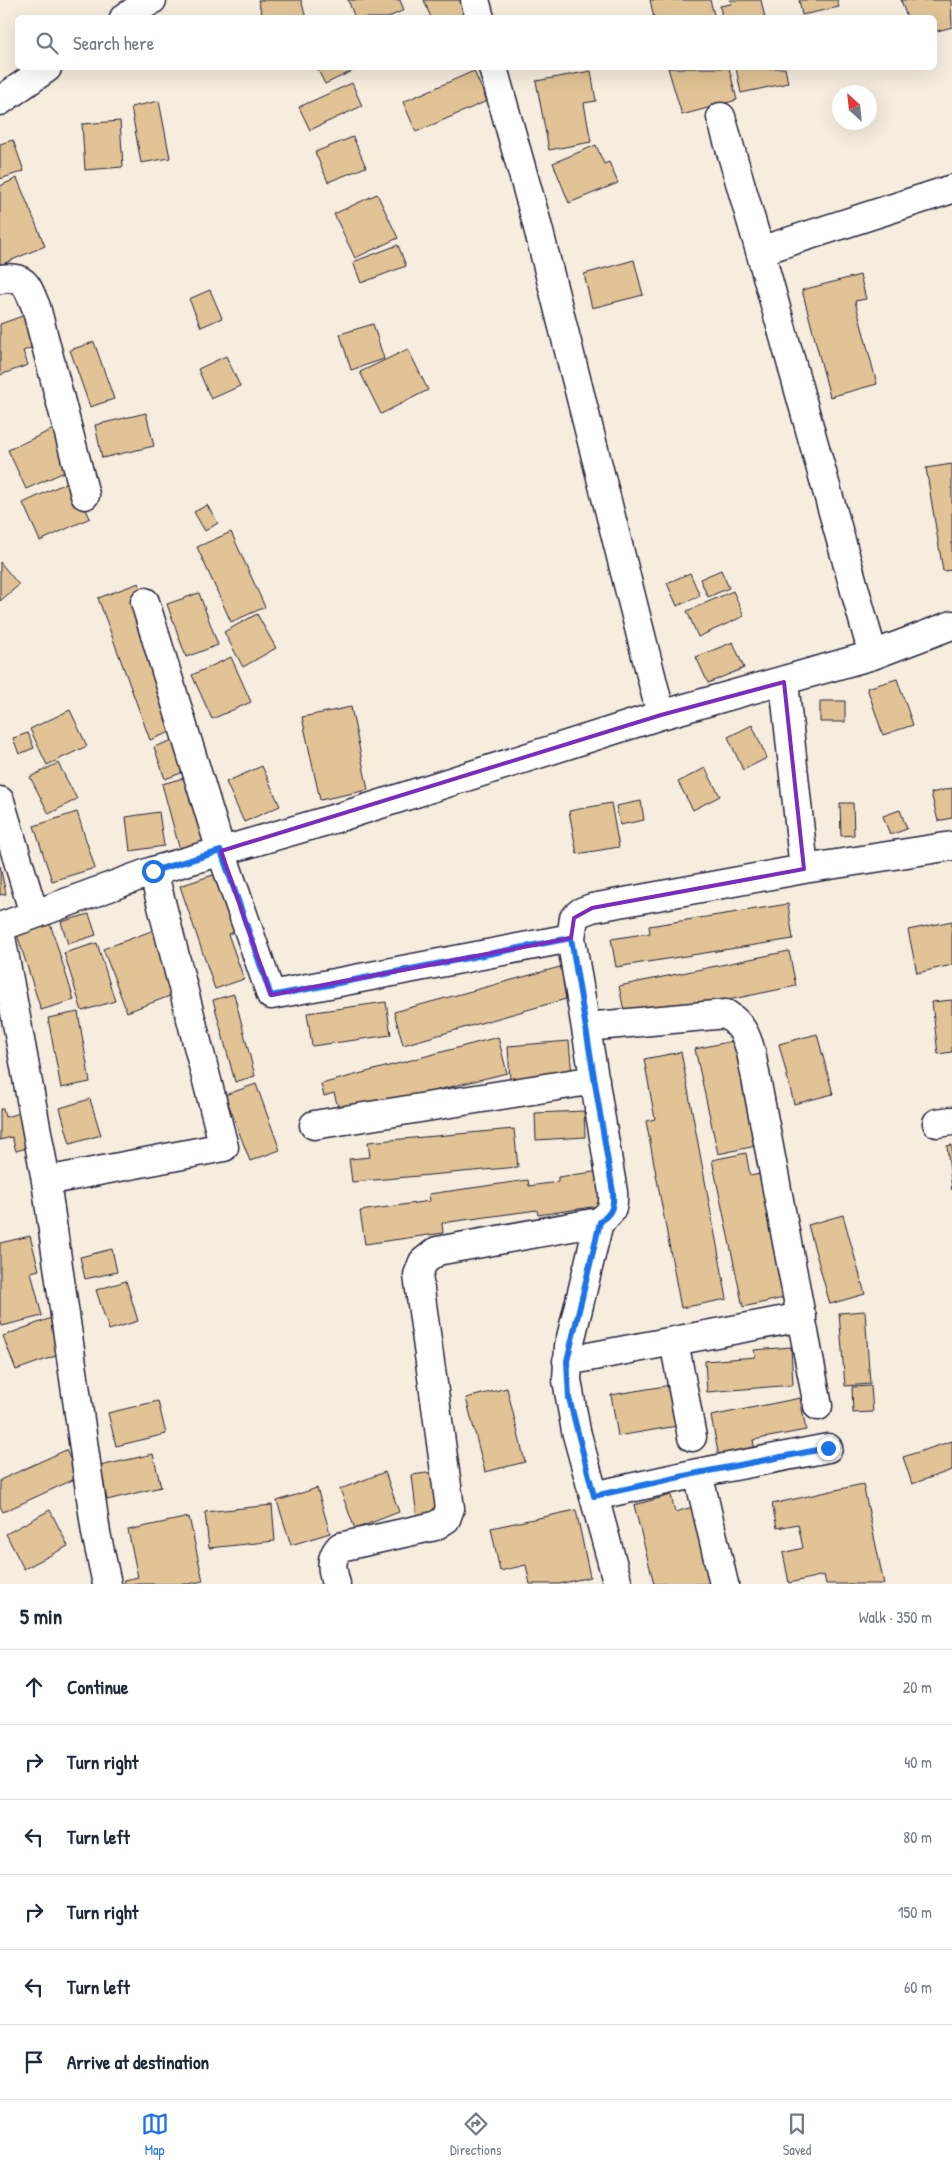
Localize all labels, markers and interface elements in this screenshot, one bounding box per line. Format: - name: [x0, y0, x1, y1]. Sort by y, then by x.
- search box: [15, 15, 937, 70]
- icon: search: [33, 29, 61, 57]
- text: Search here: [73, 30, 154, 56]
- north arrow: [832, 85, 877, 130]
- route start: [142, 860, 165, 883]
- route end: [817, 1437, 840, 1460]
- text: 5 min: [20, 1602, 62, 1631]
- text: Walk · 350 m: [859, 1606, 932, 1628]
- icon: ahead: [20, 1673, 48, 1701]
- text: Continue: [67, 1674, 128, 1700]
- text: 20 m: [903, 1676, 932, 1698]
- icon: right: [20, 1748, 48, 1776]
- text: Turn right: [67, 1749, 138, 1775]
- text: 40 m: [904, 1751, 932, 1773]
- icon: left: [20, 1823, 48, 1851]
- text: Turn left: [67, 1824, 130, 1850]
- text: 80 m: [903, 1826, 932, 1848]
- icon: right: [20, 1898, 48, 1926]
- text: Turn right: [67, 1899, 138, 1925]
- text: 150 m: [898, 1901, 932, 1923]
- icon: left: [20, 1973, 48, 2001]
- text: Turn left: [67, 1974, 130, 2000]
- text: 60 m: [904, 1976, 932, 1998]
- icon: arrive: [20, 2048, 48, 2076]
- text: Arrive at destination: [67, 2049, 209, 2075]
- tab: Map: [141, 2110, 169, 2159]
- tab: Directions: [450, 2110, 501, 2159]
- tab: Saved: [783, 2110, 811, 2159]

